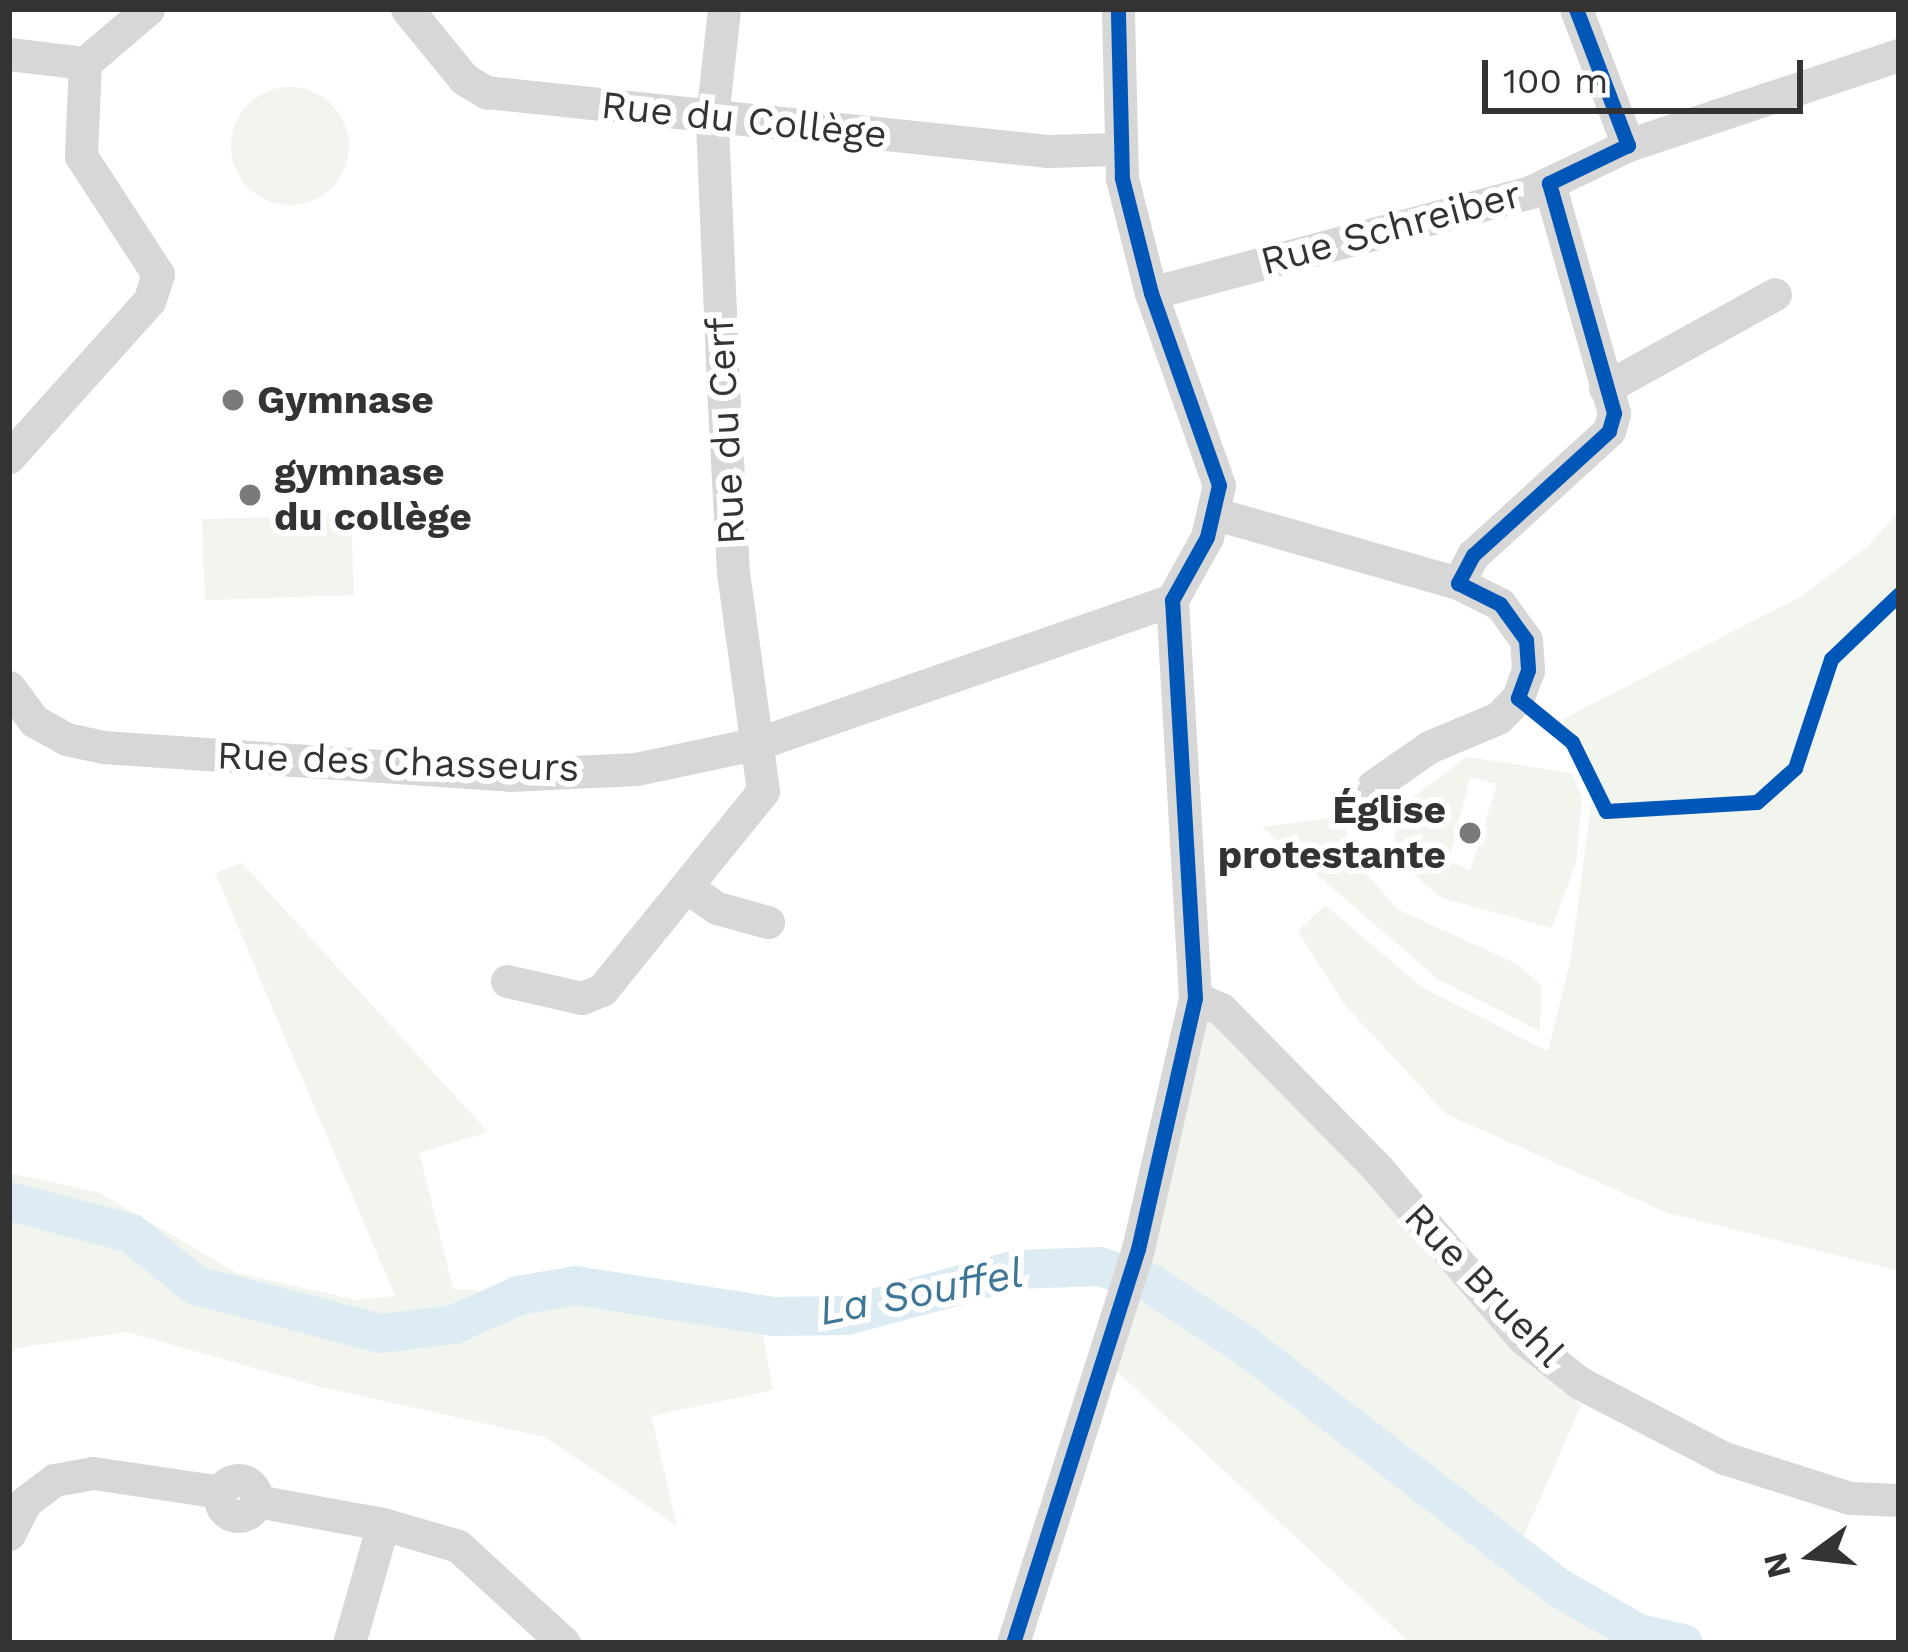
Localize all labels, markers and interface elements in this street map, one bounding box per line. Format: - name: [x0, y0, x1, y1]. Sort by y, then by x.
- scale bar: [1488, 36, 1809, 110]
- text: 100 m: [1503, 60, 1608, 102]
- street label: Rue du Collège: [599, 82, 889, 158]
- street label: Rue Schreiber: [1256, 171, 1526, 285]
- street label: Rue du Cerf: [697, 316, 755, 546]
- place label: Gymnase: [257, 377, 434, 423]
- marker: Gymnase: [220, 387, 246, 413]
- place label: gymnase du collège: [274, 450, 472, 541]
- marker: gymnase du collège: [237, 482, 263, 508]
- street label: Rue des Chasseurs: [216, 732, 580, 792]
- place label: Église protestante: [1218, 788, 1446, 879]
- marker: Église protestante: [1457, 820, 1483, 846]
- street label: Rue Bruehl: [1394, 1193, 1574, 1377]
- water label: La Souffel: [815, 1248, 1027, 1336]
- north arrow: [1752, 1496, 1872, 1616]
- text: N: [1755, 1549, 1799, 1582]

